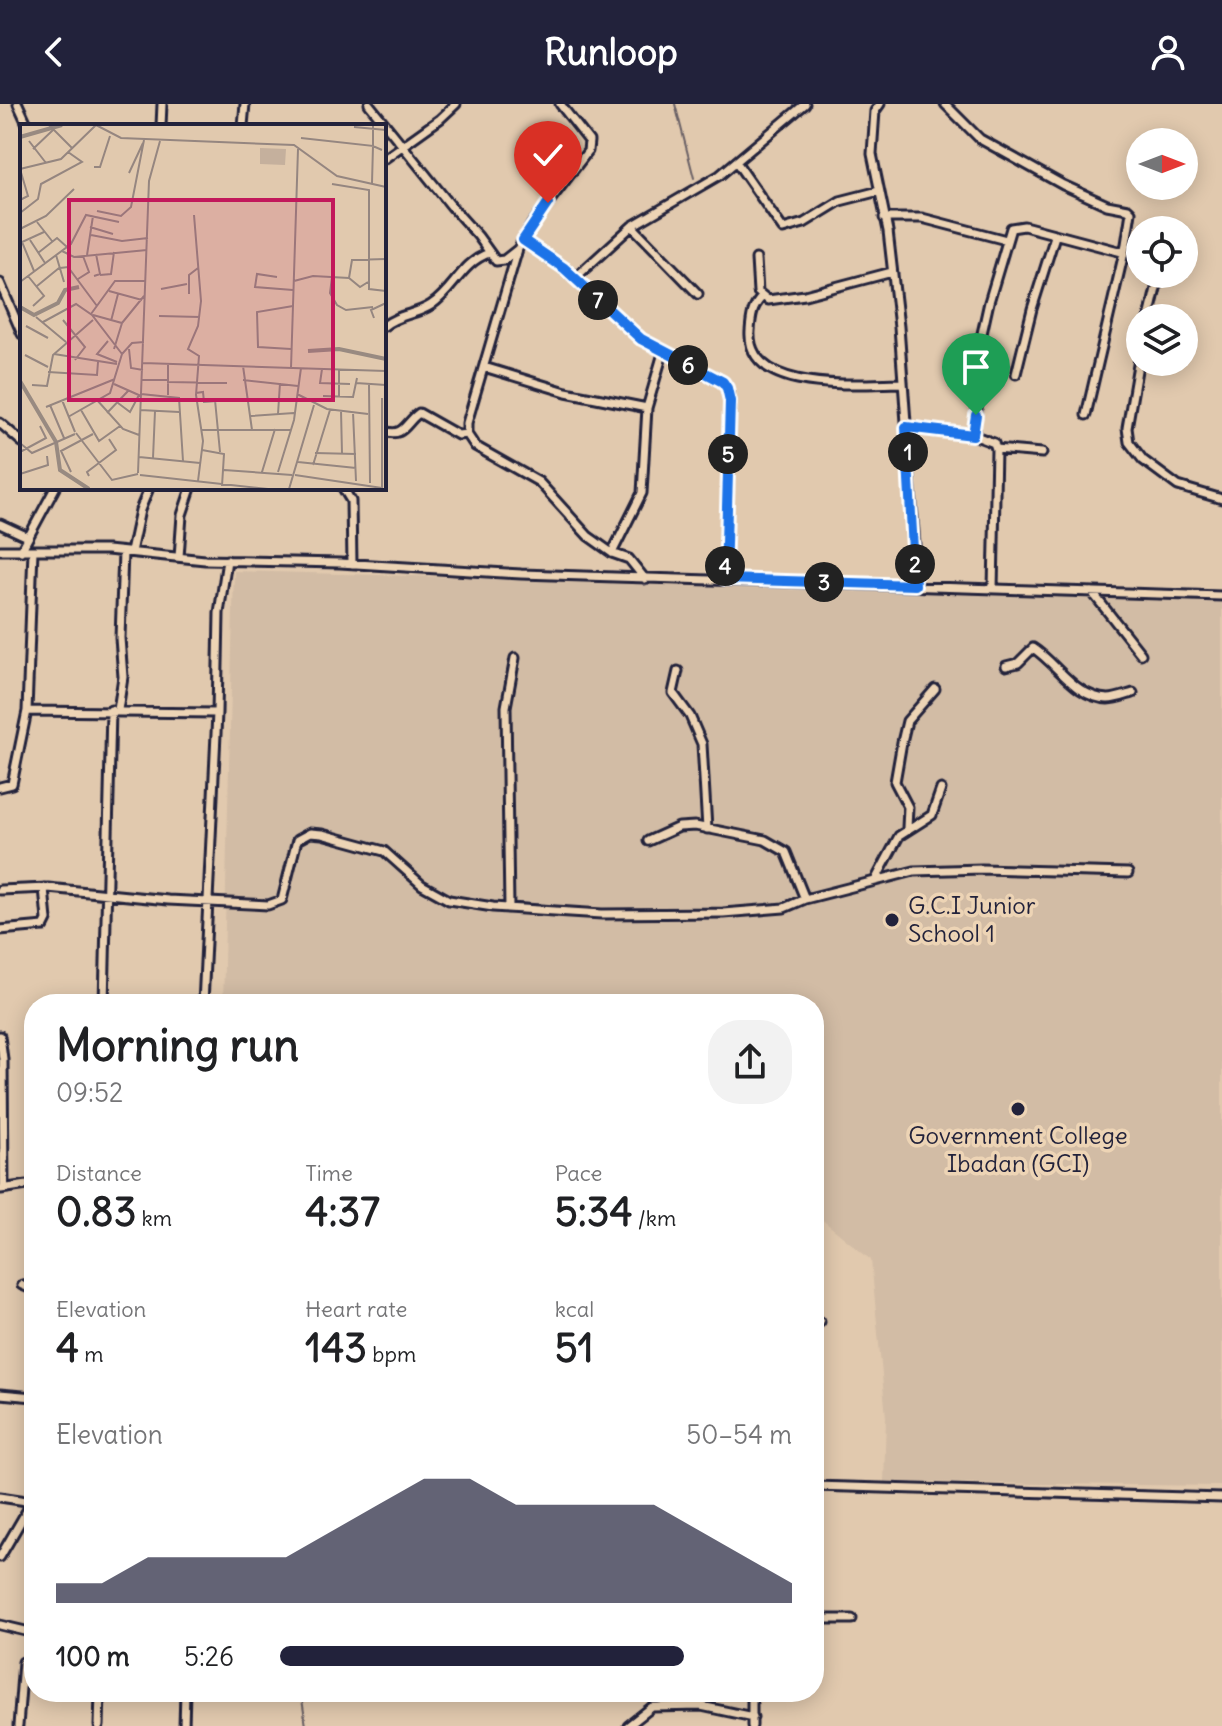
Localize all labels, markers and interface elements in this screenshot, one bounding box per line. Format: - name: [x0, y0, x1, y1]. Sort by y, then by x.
- icon: back: [32, 30, 76, 74]
- text: Runloop: [544, 30, 678, 75]
- icon: person: [1146, 30, 1190, 74]
- pin: [514, 121, 582, 203]
- inset map: [20, 124, 386, 490]
- north arrow: [1126, 128, 1198, 200]
- map controls: [1126, 128, 1198, 376]
- icon: check: [526, 133, 570, 177]
- button: locate: [1126, 216, 1198, 288]
- pin: 7: [578, 280, 618, 320]
- text: 7: [593, 286, 603, 314]
- button: layers: [1126, 304, 1198, 376]
- pin: [942, 333, 1010, 415]
- pin: 6: [668, 345, 708, 385]
- icon: arrive: [954, 345, 998, 389]
- text: 6: [682, 351, 694, 379]
- pin: 1: [888, 432, 928, 472]
- pin: 5: [708, 434, 748, 474]
- text: 1: [904, 438, 912, 466]
- text: 5: [722, 440, 734, 468]
- pin: 2: [895, 544, 935, 584]
- pin: 4: [705, 546, 745, 586]
- text: 2: [909, 550, 921, 578]
- text: 4: [719, 552, 731, 580]
- pin: 3: [804, 562, 844, 602]
- text: 3: [818, 568, 830, 596]
- place label: G.C.I Junior School 1: [908, 890, 1036, 948]
- marker: G.C.I Junior School 1: [883, 911, 901, 929]
- text: Morning run: [56, 1018, 299, 1073]
- button: share: [708, 1020, 792, 1104]
- text: 09:52: [56, 1076, 123, 1109]
- marker: Government College Ibadan (GCI): [1009, 1100, 1027, 1118]
- place label: Government College Ibadan (GCI): [908, 1120, 1128, 1178]
- text: Distance: [56, 1159, 142, 1187]
- text: Time: [305, 1159, 353, 1187]
- text: Pace: [555, 1159, 602, 1187]
- text: 0.83: [56, 1187, 136, 1237]
- text: 4:37: [305, 1187, 380, 1237]
- text: 5:34: [555, 1187, 633, 1237]
- text: km: [136, 1204, 172, 1232]
- text: /km: [633, 1204, 676, 1232]
- text: Elevation: [56, 1295, 146, 1323]
- text: Heart rate: [305, 1295, 407, 1323]
- text: kcal: [555, 1295, 594, 1323]
- text: 4: [56, 1323, 79, 1373]
- text: 143: [305, 1323, 367, 1373]
- text: 51: [555, 1323, 594, 1373]
- text: m: [79, 1340, 104, 1368]
- text: bpm: [367, 1340, 416, 1368]
- text: Elevation: [56, 1418, 163, 1451]
- text: 50–54 m: [686, 1418, 792, 1451]
- text: 100 m: [56, 1640, 130, 1673]
- text: 5:26: [184, 1640, 234, 1673]

